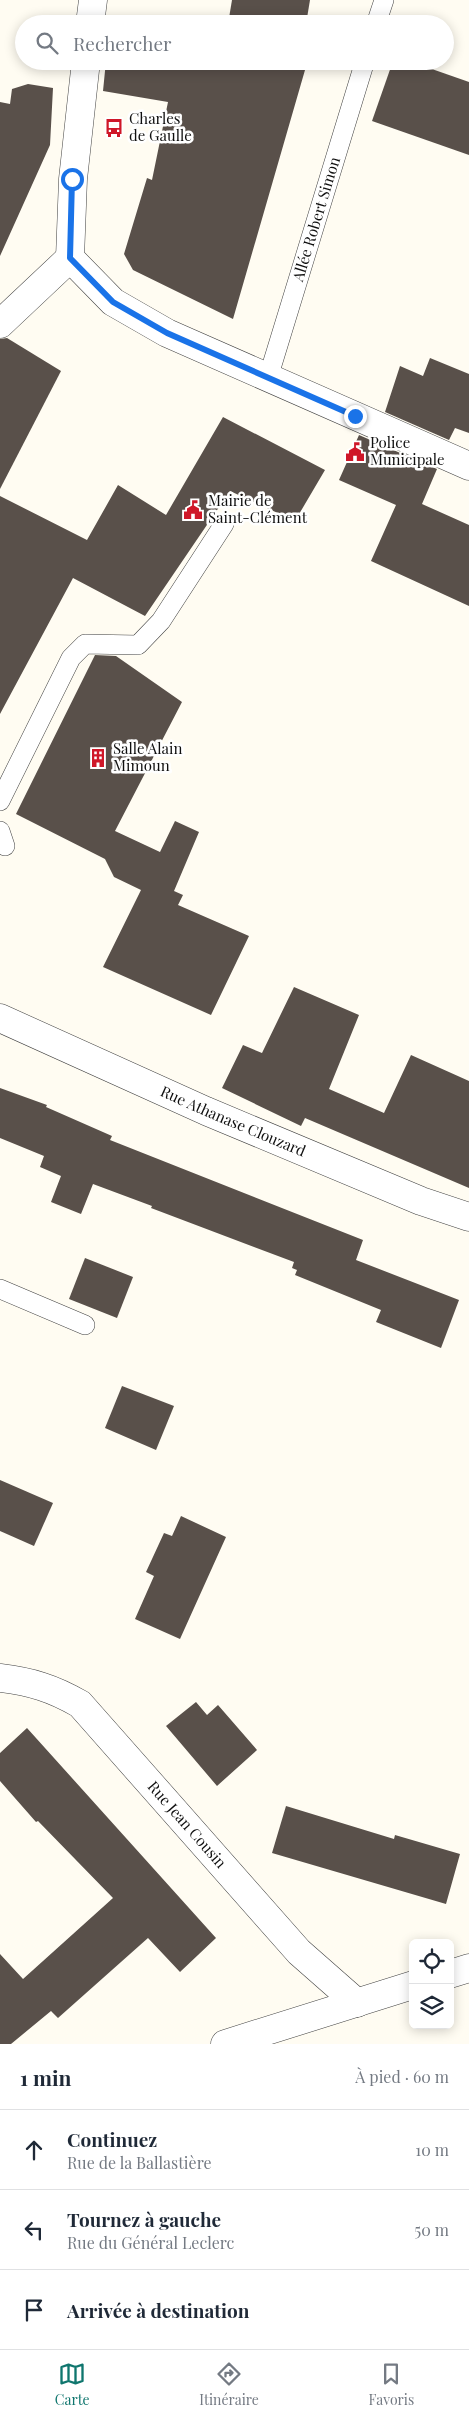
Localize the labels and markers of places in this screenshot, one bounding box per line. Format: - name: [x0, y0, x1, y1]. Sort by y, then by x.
- place label: Charles de Gaulle: [129, 108, 192, 145]
- bus stop icon: Charles de Gaulle: [103, 117, 125, 139]
- place label: Police Municipale: [370, 432, 445, 469]
- public building icon: Police Municipale: [344, 441, 366, 463]
- place label: Mairie de Saint-Clément: [208, 490, 308, 527]
- public building icon: Mairie de Saint-Clément: [182, 499, 204, 521]
- place label: Salle Alain Mimoun: [113, 738, 182, 775]
- building icon: Salle Alain Mimoun: [87, 747, 109, 769]

